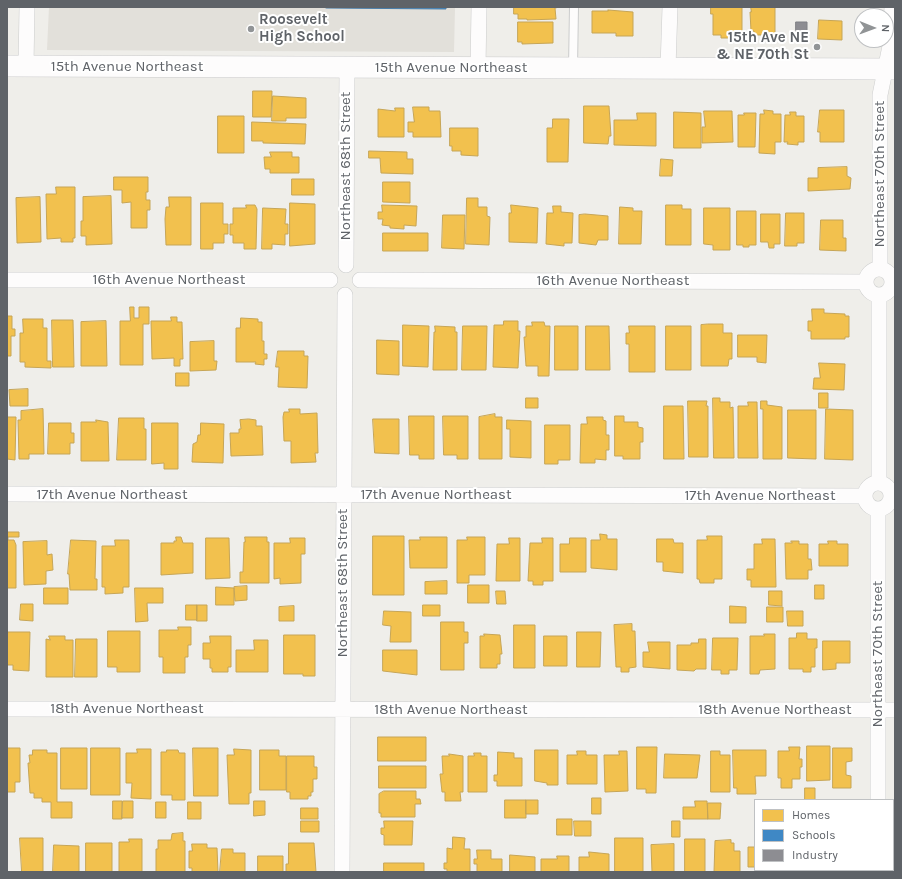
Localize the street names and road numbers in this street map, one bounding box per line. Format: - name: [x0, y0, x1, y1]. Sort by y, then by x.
- street label: 15th Avenue Northeast: [51, 58, 203, 76]
- street label: 15th Avenue Northeast: [375, 59, 527, 77]
- street label: Northeast 68th Street: [337, 92, 355, 240]
- street label: Northeast 70th Street: [871, 101, 889, 247]
- street label: 16th Avenue Northeast: [93, 271, 245, 289]
- street label: 16th Avenue Northeast: [537, 272, 689, 290]
- street label: 17th Avenue Northeast: [36, 486, 188, 504]
- street label: 17th Avenue Northeast: [360, 486, 512, 504]
- street label: 17th Avenue Northeast: [684, 487, 836, 505]
- street label: Northeast 68th Street: [334, 509, 352, 657]
- street label: Northeast 70th Street: [869, 581, 887, 727]
- street label: 18th Avenue Northeast: [50, 700, 204, 718]
- street label: 18th Avenue Northeast: [374, 701, 528, 719]
- street label: 18th Avenue Northeast: [698, 701, 852, 719]

